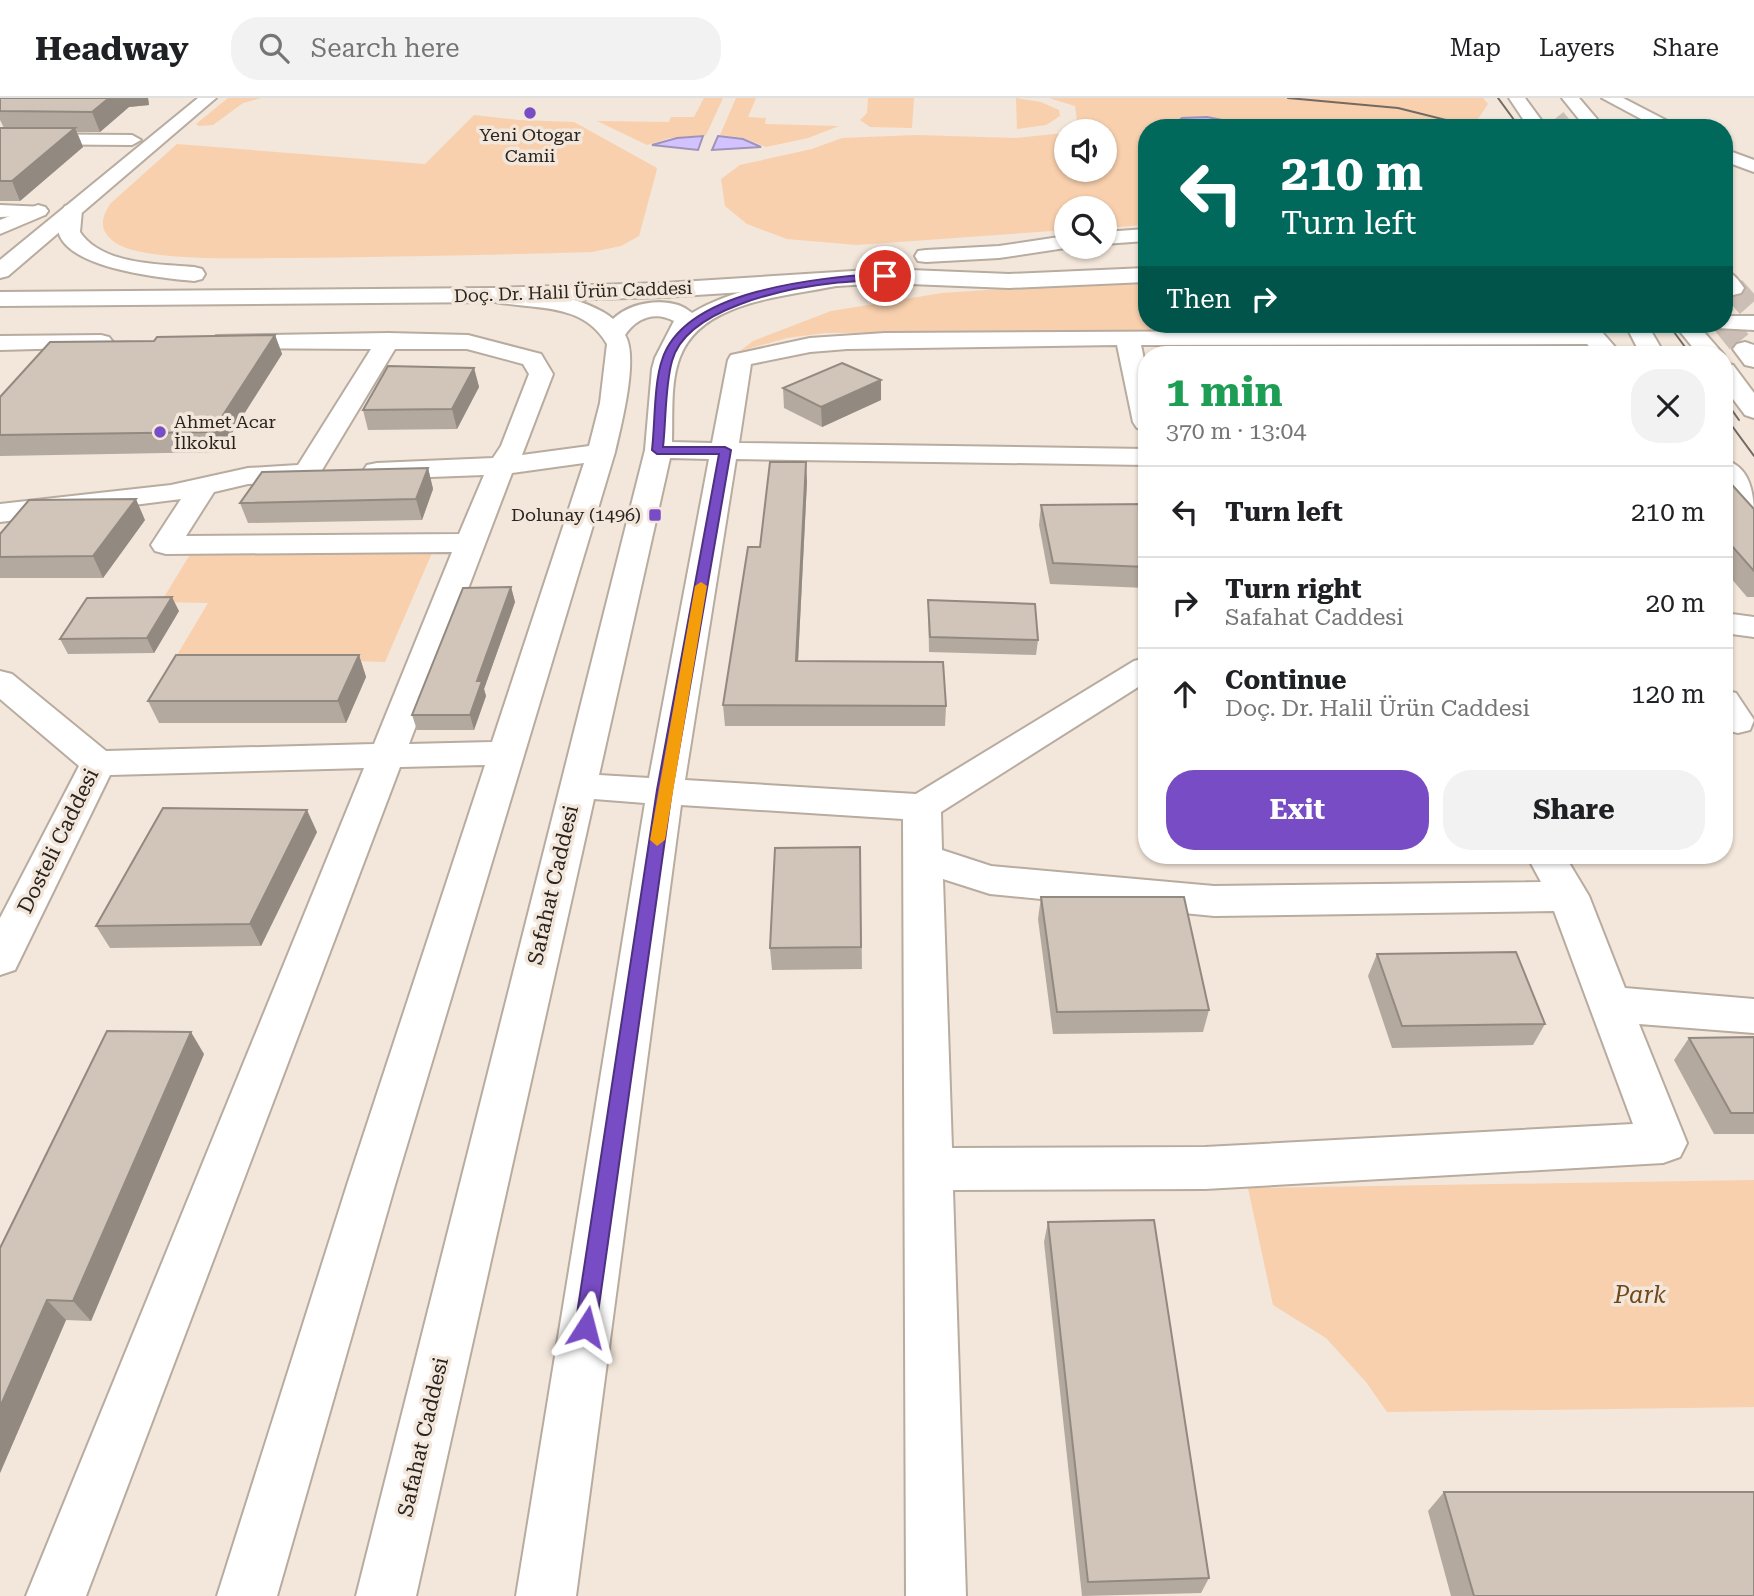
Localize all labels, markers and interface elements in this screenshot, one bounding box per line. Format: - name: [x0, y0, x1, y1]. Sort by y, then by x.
- search box: [231, 17, 721, 80]
- text: Headway: [35, 29, 189, 68]
- icon: search: [255, 29, 293, 67]
- text: Search here: [311, 33, 460, 63]
- text: Map: [1450, 34, 1501, 62]
- text: Layers: [1539, 34, 1615, 62]
- text: Share: [1653, 34, 1719, 62]
- marker: Yeni Otogar Camii: [522, 105, 538, 121]
- map controls: [1054, 119, 1117, 259]
- button: sound: [1054, 119, 1117, 182]
- place label: Yeni Otogar Camii: [479, 124, 581, 166]
- text: 210 m: [1281, 145, 1423, 202]
- icon: left: [1166, 147, 1257, 238]
- button: search: [1054, 196, 1117, 259]
- text: Turn left: [1281, 204, 1416, 242]
- pin: [855, 246, 915, 306]
- icon: arrive: [866, 257, 904, 295]
- street label: Doç. Dr. Halil Ürün Caddesi: [453, 277, 693, 306]
- icon: right: [1245, 280, 1283, 318]
- text: Then: [1166, 284, 1231, 314]
- text: 1 min: [1166, 367, 1283, 416]
- button: close: [1631, 369, 1705, 443]
- place label: Ahmet Acar İlkokul: [174, 411, 276, 453]
- text: 370 m · 13:04: [1166, 418, 1306, 445]
- marker: Ahmet Acar İlkokul: [152, 424, 168, 440]
- icon: left: [1166, 493, 1204, 531]
- text: Turn left: [1225, 497, 1343, 527]
- text: 210 m: [1631, 497, 1705, 527]
- place label: Dolunay (1496): [511, 504, 641, 525]
- marker: Dolunay (1496): [647, 507, 663, 523]
- text: Turn right: [1225, 574, 1361, 604]
- icon: right: [1166, 584, 1204, 622]
- text: 20 m: [1646, 588, 1705, 618]
- text: Safahat Caddesi: [1225, 604, 1404, 631]
- text: Continue: [1225, 665, 1347, 695]
- icon: ahead: [1166, 675, 1204, 713]
- text: 120 m: [1631, 679, 1705, 709]
- text: Doç. Dr. Halil Ürün Caddesi: [1225, 695, 1530, 722]
- street label: Dosteli Caddesi: [13, 764, 104, 917]
- button: Exit: [1166, 770, 1429, 850]
- button: Share: [1443, 770, 1705, 850]
- street label: Safahat Caddesi: [523, 803, 583, 967]
- park label: Park: [1613, 1281, 1666, 1309]
- position arrow: [549, 1290, 623, 1364]
- street label: Safahat Caddesi: [393, 1355, 453, 1519]

